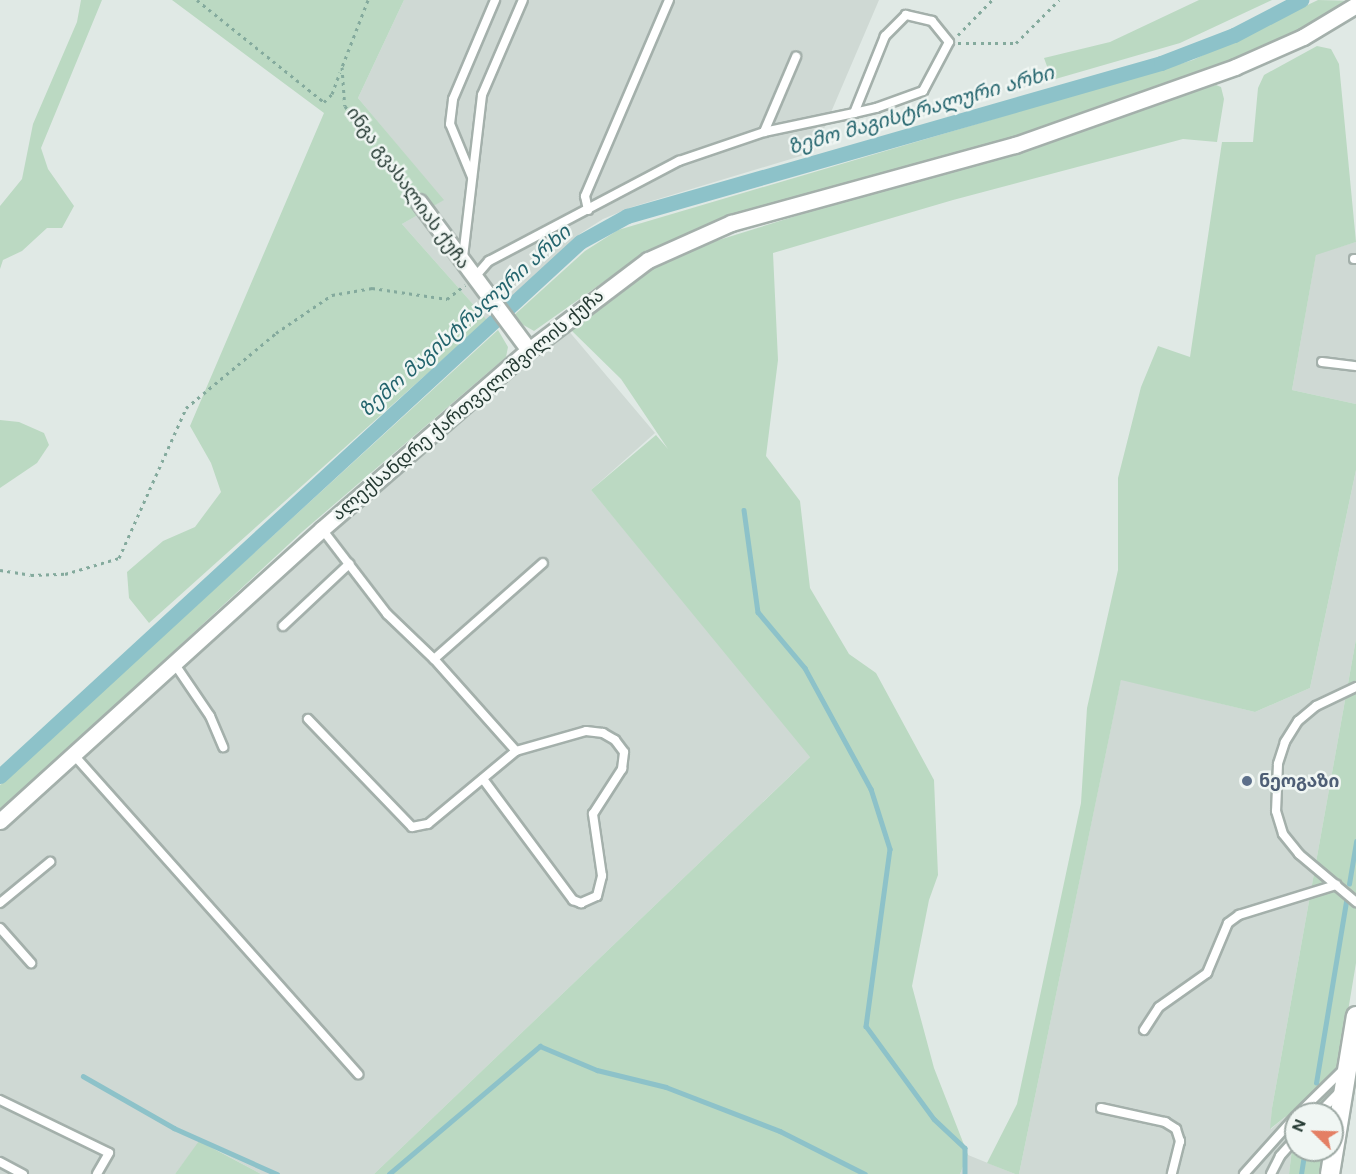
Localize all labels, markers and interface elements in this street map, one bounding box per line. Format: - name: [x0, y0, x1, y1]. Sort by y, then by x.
- water label: ზემო მაგისტრალური არხი: [785, 61, 1057, 159]
- street label: ინგა გვასალიას ქუჩა: [342, 103, 474, 273]
- water label: ზემო მაგისტრალური არხი: [355, 220, 575, 422]
- street label: ალექსანდრე ქართველიშვილის ქუჩა: [328, 285, 608, 525]
- place label: ნეოგაზი: [1259, 770, 1339, 792]
- marker: ნეოგაზი: [1240, 774, 1254, 788]
- north arrow: [1284, 1102, 1344, 1162]
- text: N: [1287, 1116, 1311, 1135]

